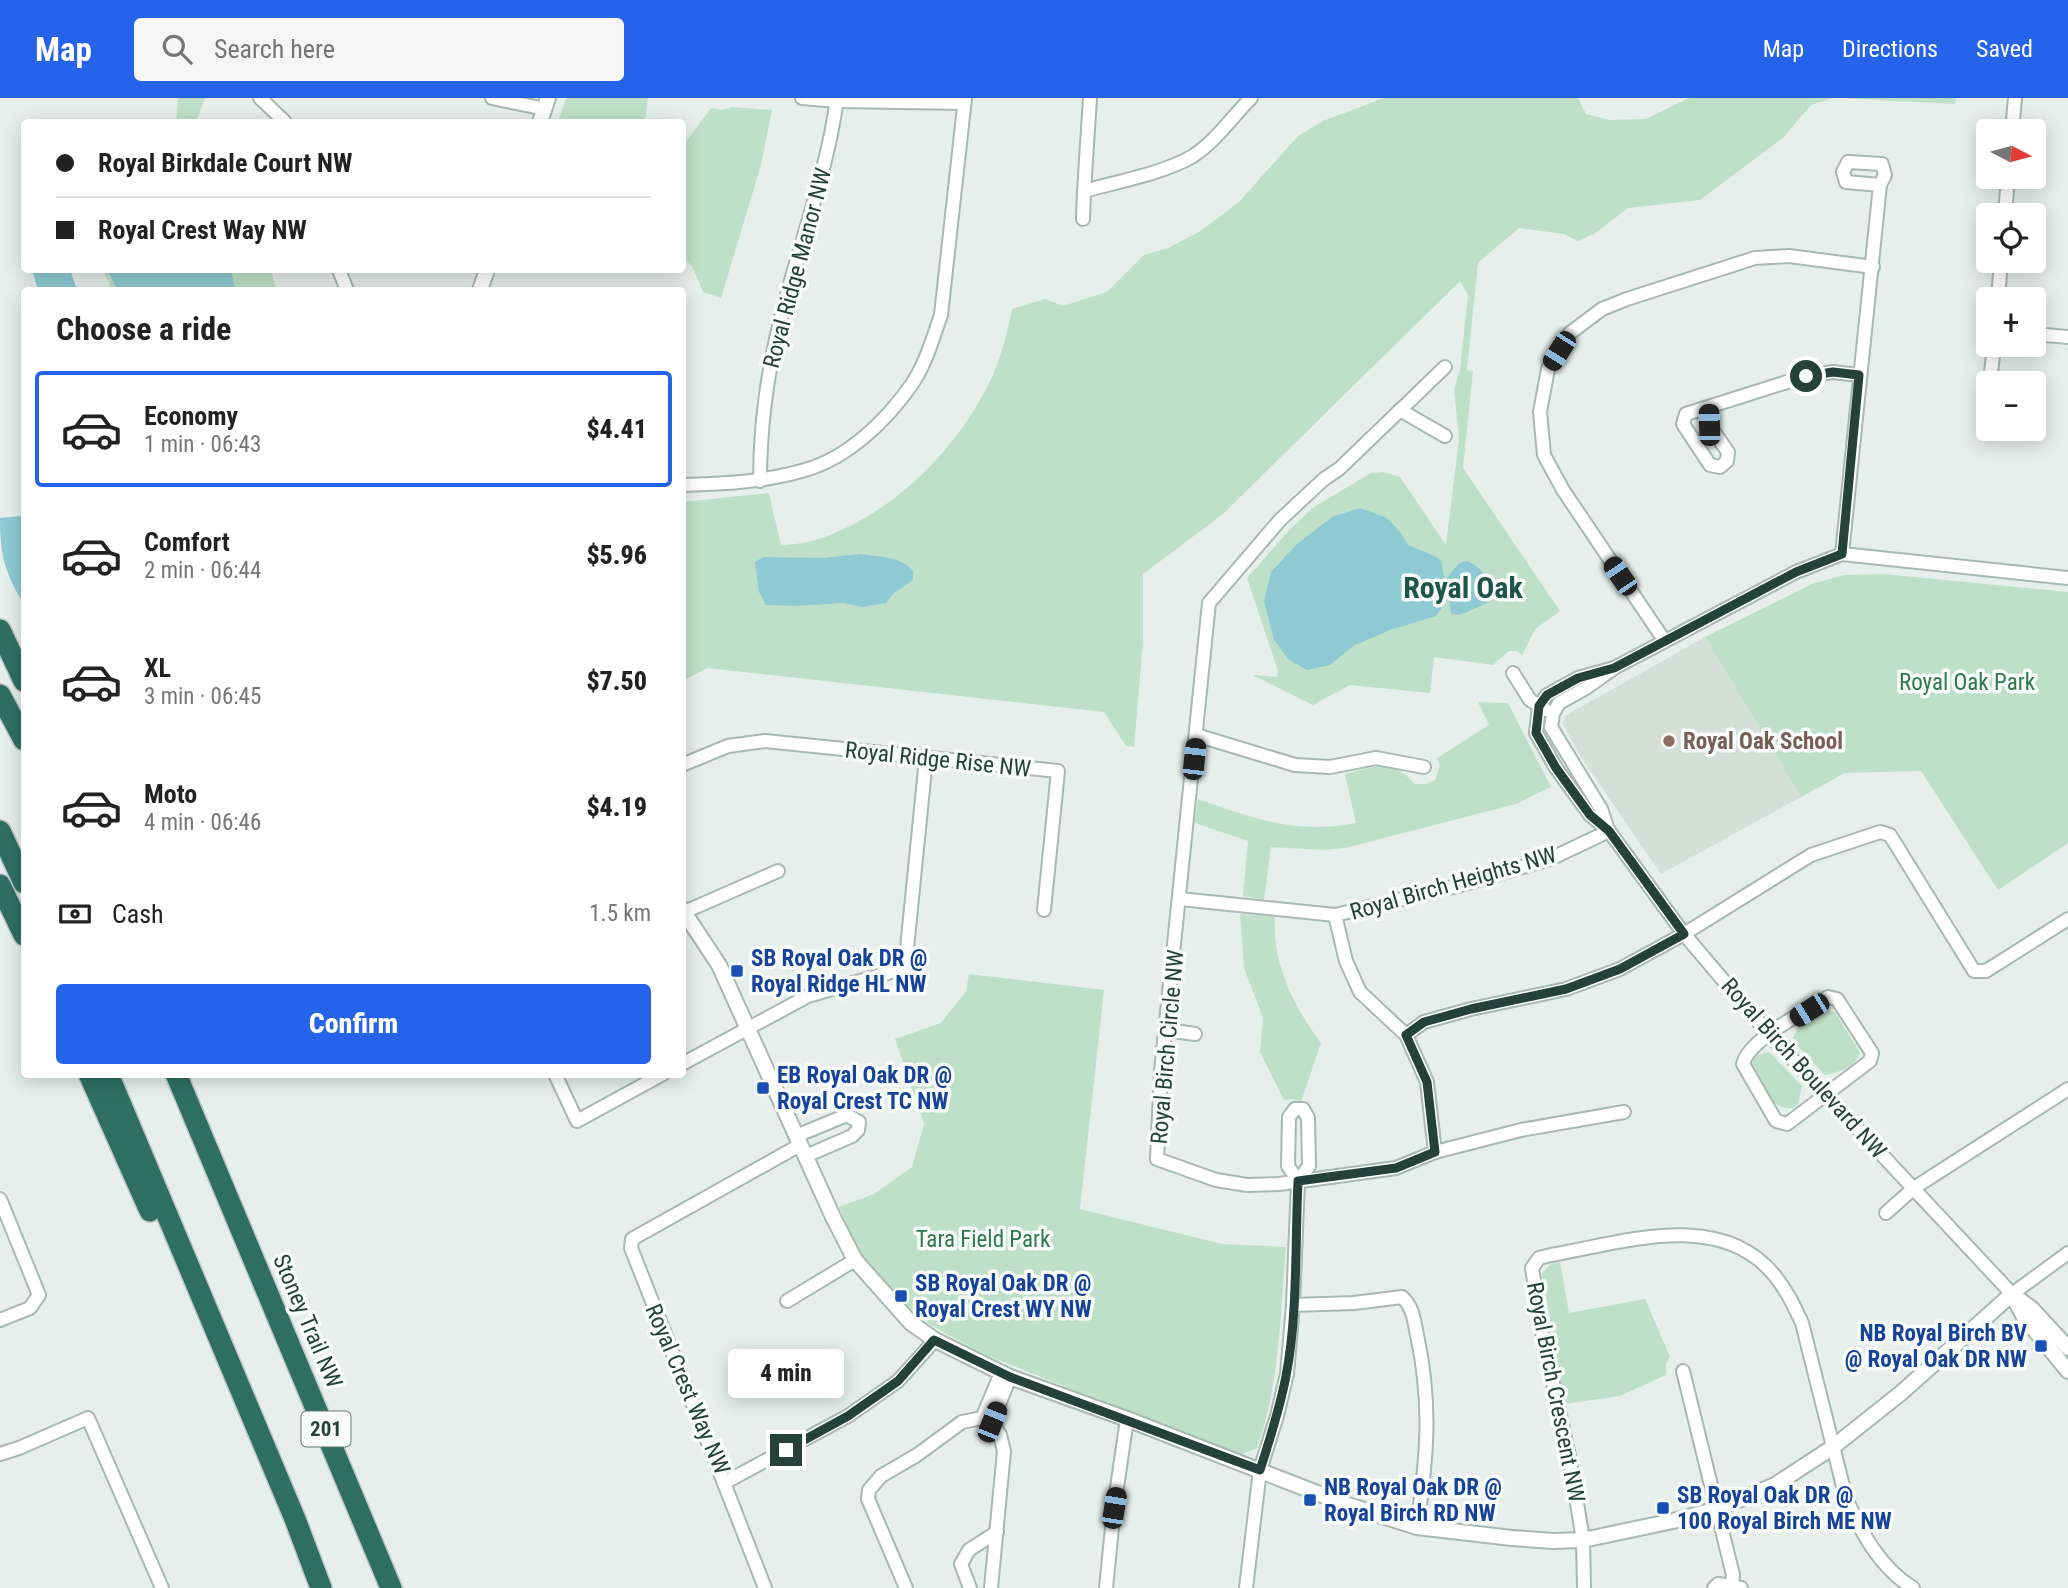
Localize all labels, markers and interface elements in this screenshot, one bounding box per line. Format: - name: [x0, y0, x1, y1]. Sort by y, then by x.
- search box: [134, 18, 624, 81]
- text: Map: [35, 30, 92, 69]
- icon: search: [158, 30, 196, 68]
- text: Search here: [214, 34, 335, 64]
- text: Map: [1763, 35, 1804, 63]
- text: Directions: [1842, 35, 1938, 63]
- text: Saved: [1976, 35, 2033, 63]
- north arrow: [1976, 119, 2046, 189]
- map controls: [1976, 119, 2046, 441]
- text: Royal Birkdale Court NW: [98, 148, 353, 178]
- street label: Royal Ridge Manor NW: [758, 165, 837, 371]
- button: locate: [1976, 203, 2046, 273]
- text: Royal Crest Way NW: [98, 215, 307, 245]
- button: +: [1976, 287, 2046, 357]
- text: Choose a ride: [56, 310, 231, 348]
- car: [1539, 328, 1580, 374]
- route start: [1790, 360, 1822, 392]
- button: −: [1976, 371, 2046, 441]
- icon: car: [60, 398, 123, 461]
- text: Economy: [144, 401, 238, 431]
- car: [1698, 404, 1721, 446]
- text: $4.41: [586, 414, 647, 444]
- text: 1 min · 06:43: [144, 431, 261, 458]
- icon: car: [60, 524, 123, 587]
- text: Comfort: [144, 527, 230, 557]
- text: $5.96: [586, 540, 647, 570]
- car: [1600, 553, 1641, 599]
- text: 2 min · 06:44: [144, 557, 261, 584]
- district label: Royal Oak: [1403, 570, 1523, 605]
- icon: car: [60, 650, 123, 713]
- text: XL: [144, 653, 171, 683]
- text: $7.50: [586, 666, 647, 696]
- park label: Royal Oak Park: [1899, 669, 2036, 696]
- text: 3 min · 06:45: [144, 683, 261, 710]
- place label: Royal Oak School: [1683, 728, 1843, 755]
- marker: Royal Oak School: [1661, 733, 1677, 749]
- street label: Royal Ridge Rise NW: [844, 736, 1032, 783]
- car: [1182, 737, 1207, 781]
- icon: car: [60, 776, 123, 839]
- text: Moto: [144, 779, 197, 809]
- text: $4.19: [586, 792, 647, 822]
- text: 4 min · 06:46: [144, 809, 261, 836]
- street label: Royal Birch Heights NW: [1347, 841, 1559, 926]
- icon: cash: [56, 895, 94, 933]
- text: Cash: [112, 899, 164, 929]
- text: 1.5 km: [589, 900, 651, 927]
- place label: SB Royal Oak DR @ Royal Ridge HL NW: [751, 945, 927, 998]
- street label: Royal Birch Circle NW: [1146, 949, 1189, 1145]
- marker: SB Royal Oak DR @ Royal Ridge HL NW: [729, 963, 745, 979]
- street label: Royal Birch Boulevard NW: [1716, 973, 1892, 1164]
- button: Confirm: [56, 984, 651, 1064]
- car: [1786, 990, 1833, 1030]
- place label: EB Royal Oak DR @ Royal Crest TC NW: [777, 1062, 952, 1115]
- marker: EB Royal Oak DR @ Royal Crest TC NW: [755, 1080, 771, 1096]
- park label: Tara Field Park: [916, 1226, 1051, 1253]
- street label: Stoney Trail NW: [267, 1250, 348, 1392]
- place label: SB Royal Oak DR @ Royal Crest WY NW: [915, 1270, 1092, 1323]
- street label: Royal Birch Crescent NW: [1521, 1280, 1590, 1504]
- marker: SB Royal Oak DR @ Royal Crest WY NW: [893, 1288, 909, 1304]
- street label: Royal Crest Way NW: [639, 1300, 736, 1478]
- place label: NB Royal Birch BV @ Royal Oak DR NW: [1845, 1320, 2028, 1373]
- marker: NB Royal Birch BV @ Royal Oak DR NW: [2033, 1338, 2049, 1354]
- callout: 4 min: [728, 1348, 844, 1398]
- text: 4 min: [760, 1360, 812, 1387]
- car: [975, 1399, 1010, 1445]
- road number: 201: [302, 1412, 350, 1446]
- route end: [770, 1434, 802, 1466]
- place label: NB Royal Oak DR @ Royal Birch RD NW: [1324, 1474, 1502, 1527]
- place label: SB Royal Oak DR @ 100 Royal Birch ME NW: [1677, 1482, 1892, 1535]
- car: [1101, 1486, 1128, 1530]
- marker: NB Royal Oak DR @ Royal Birch RD NW: [1302, 1492, 1318, 1508]
- marker: SB Royal Oak DR @ 100 Royal Birch ME NW: [1655, 1500, 1671, 1516]

